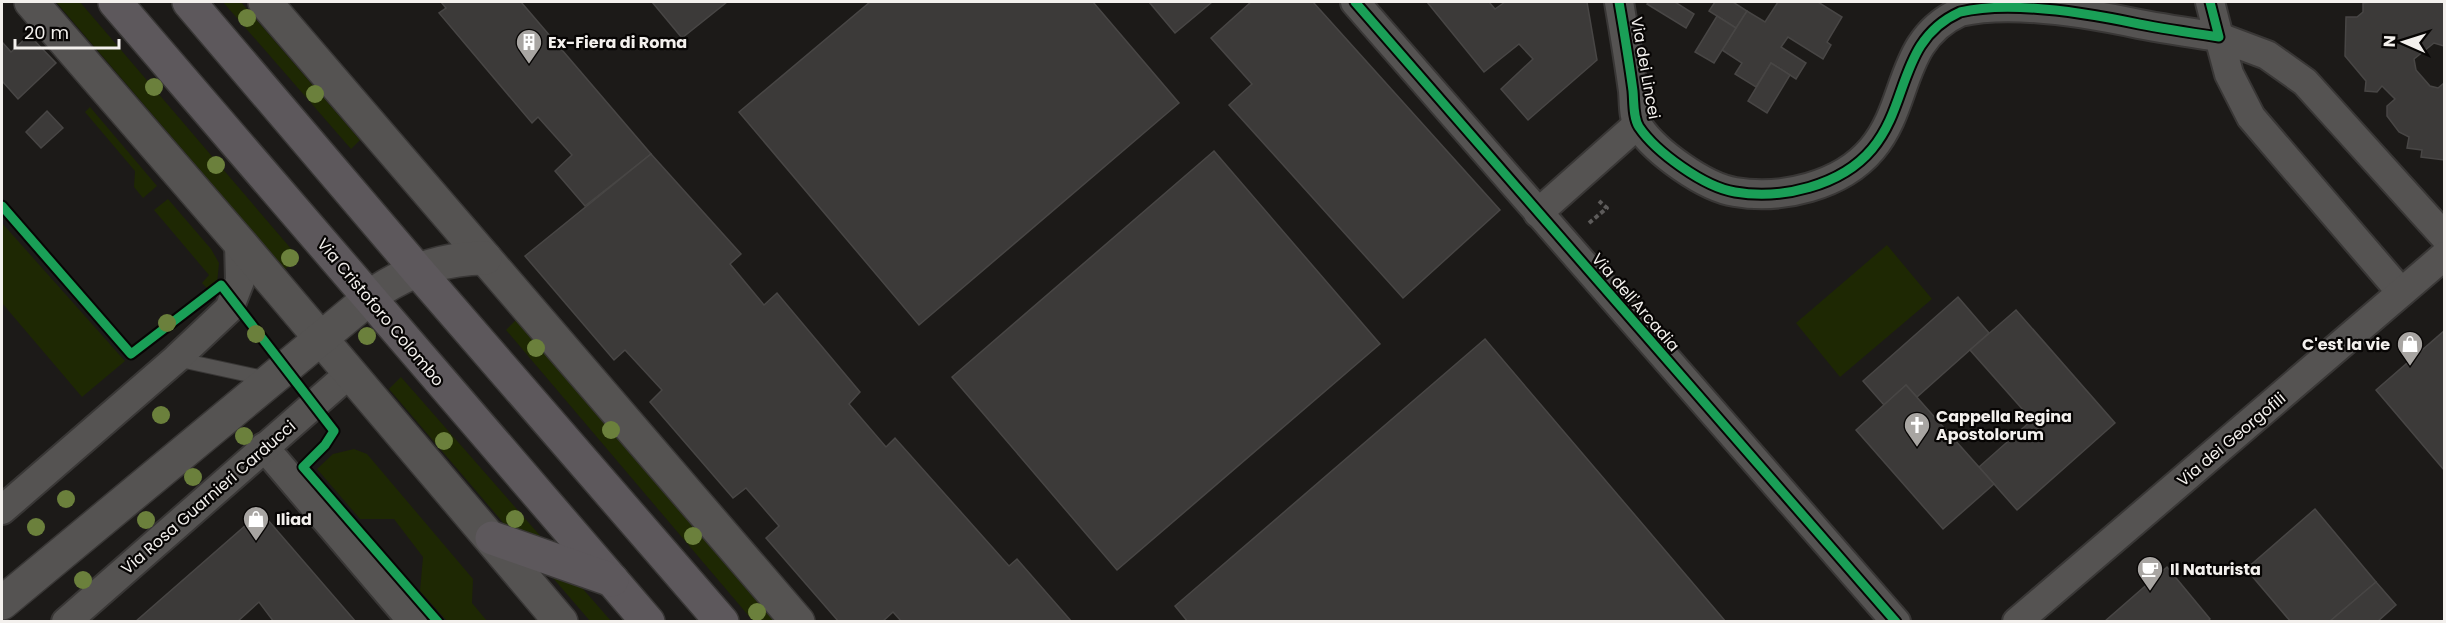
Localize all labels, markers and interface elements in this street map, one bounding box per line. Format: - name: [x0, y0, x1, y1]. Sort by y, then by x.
- scale bar: [15, 12, 118, 50]
- north arrow: [2374, 12, 2434, 72]
- street label: Via dei Lincei: [1625, 15, 1666, 121]
- text: 20 m: [24, 20, 69, 45]
- building icon: Ex-Fiera di Roma: [514, 27, 544, 65]
- place label: Ex-Fiera di Roma: [548, 31, 687, 54]
- text: N: [2378, 35, 2401, 48]
- street label: Via Cristoforo Colombo: [312, 233, 449, 391]
- street label: Via dell'Arcadia: [1586, 248, 1685, 357]
- shop icon: C'est la vie: [2395, 329, 2425, 367]
- place label: C'est la vie: [2302, 333, 2390, 356]
- street label: Via dei Georgofili: [2172, 387, 2291, 492]
- place label: Cappella Regina Apostolorum: [1936, 405, 2072, 446]
- church icon: Cappella Regina Apostolorum: [1902, 410, 1932, 448]
- street label: Via Rosa Guarnieri Carducci: [116, 415, 301, 580]
- shop icon: Iliad: [241, 504, 271, 542]
- place label: Iliad: [276, 508, 312, 531]
- cafe icon: Il Naturista: [2135, 554, 2165, 592]
- place label: Il Naturista: [2170, 558, 2261, 581]

